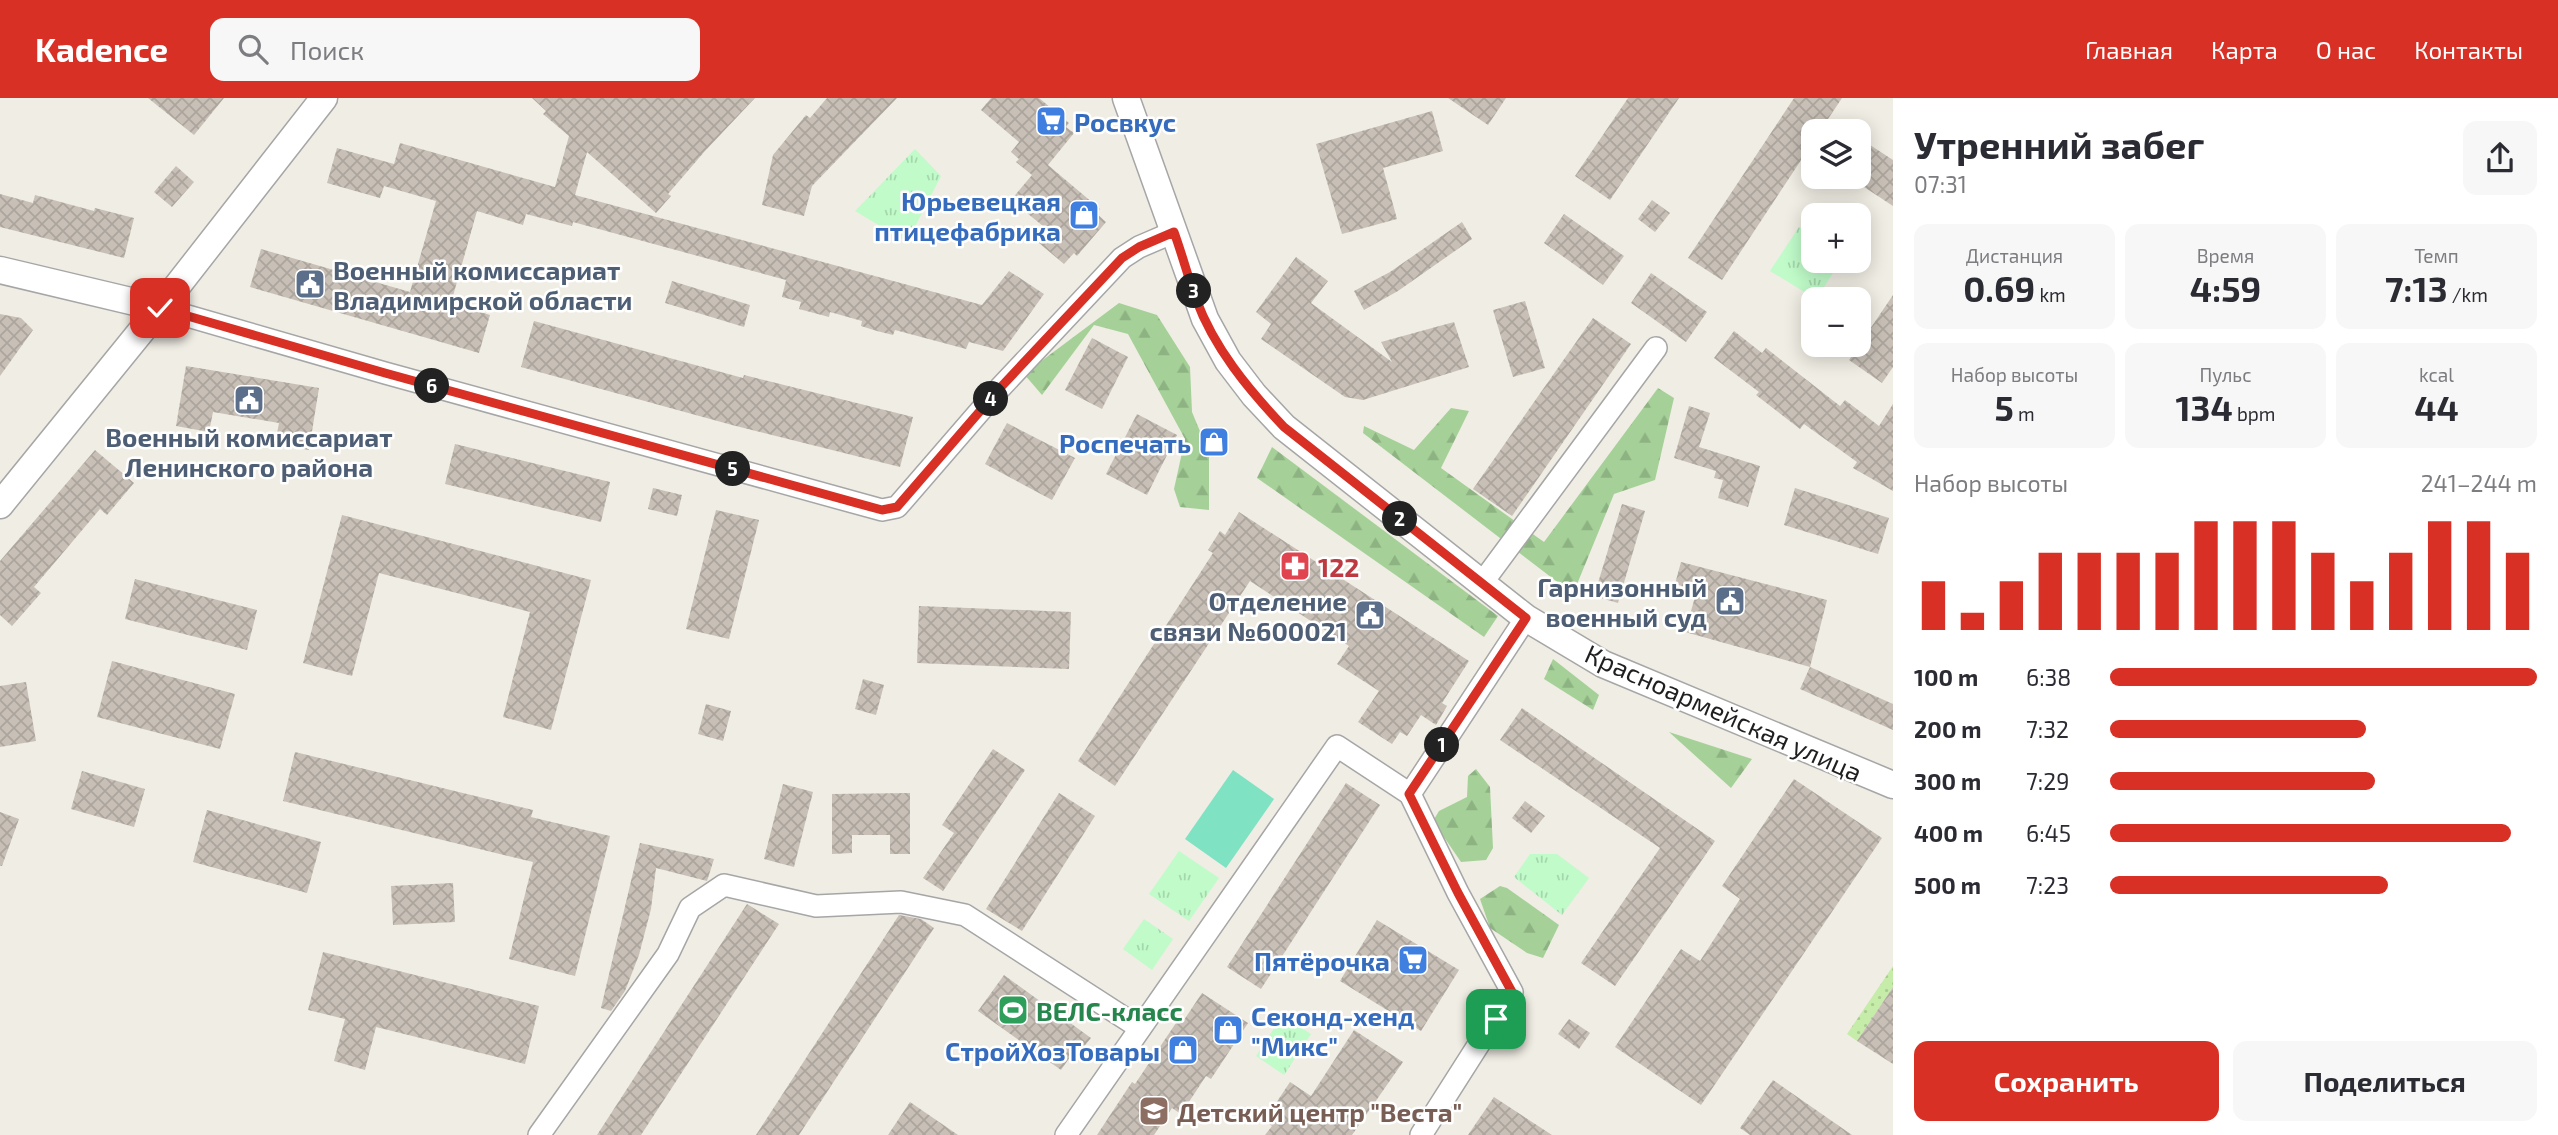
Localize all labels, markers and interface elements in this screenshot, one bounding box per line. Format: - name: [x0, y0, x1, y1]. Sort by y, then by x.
- search box: [210, 18, 700, 81]
- text: Kadence: [35, 29, 168, 69]
- icon: search: [234, 30, 272, 68]
- text: Поиск: [290, 34, 364, 65]
- text: Главная: [2085, 35, 2173, 64]
- text: Карта: [2211, 35, 2278, 64]
- text: О нас: [2316, 35, 2376, 64]
- text: Контакты: [2414, 35, 2523, 64]
- supermarket icon: Росвкус: [1034, 104, 1068, 138]
- place label: Росвкус: [1074, 106, 1176, 137]
- map controls: [1801, 119, 1871, 357]
- button: layers: [1801, 119, 1871, 189]
- text: Утренний забег: [1914, 121, 2204, 167]
- button: share: [2463, 121, 2537, 195]
- text: 07:31: [1914, 170, 1967, 198]
- place label: Юрьевецкая птицефабрика: [874, 185, 1061, 246]
- shop icon: Юрьевецкая птицефабрика: [1067, 198, 1101, 232]
- button: +: [1801, 203, 1871, 273]
- text: Дистанция: [1966, 244, 2063, 267]
- text: Время: [2197, 244, 2254, 267]
- text: Темп: [2414, 244, 2459, 267]
- place label: Военный комиссариат Владимирской области: [333, 254, 632, 315]
- public building icon: Военный комиссариат Владимирской области: [293, 267, 327, 301]
- text: 0.69: [1963, 267, 2035, 309]
- text: 4:59: [2190, 267, 2261, 309]
- text: 7:13: [2385, 267, 2448, 309]
- pin: 3: [1176, 274, 1212, 308]
- pin: [130, 278, 190, 338]
- text: 3: [1188, 279, 1199, 302]
- text: km: [2035, 283, 2066, 306]
- text: /km: [2448, 283, 2488, 306]
- button: −: [1801, 287, 1871, 357]
- icon: check: [141, 289, 179, 327]
- text: Набор высоты: [1951, 363, 2078, 386]
- text: Пульс: [2199, 363, 2252, 386]
- text: kcal: [2419, 363, 2454, 386]
- pin: 6: [414, 368, 450, 404]
- text: 6: [426, 374, 437, 397]
- pin: 4: [974, 382, 1009, 416]
- public building icon: Военный комиссариат Ленинского района: [232, 383, 266, 417]
- text: 5: [1994, 386, 2014, 428]
- text: 134: [2176, 386, 2233, 428]
- text: 44: [2414, 386, 2459, 428]
- text: 4: [984, 387, 997, 410]
- text: m: [2014, 402, 2035, 425]
- text: bpm: [2233, 402, 2276, 425]
- place label: Военный комиссариат Ленинского района: [105, 421, 393, 482]
- shop icon: Роспечать: [1197, 425, 1231, 459]
- place label: Роспечать: [1059, 427, 1191, 458]
- pin: 5: [716, 452, 750, 486]
- text: 5: [727, 457, 738, 480]
- text: Набор высоты: [1914, 469, 2068, 497]
- text: 241–244 m: [2421, 469, 2537, 497]
- pin: 2: [1382, 502, 1418, 536]
- text: 2: [1394, 507, 1405, 530]
- pharmacy icon: 122: [1278, 549, 1312, 583]
- place label: 122: [1318, 551, 1359, 582]
- place label: Гарнизонный военный суд: [1537, 571, 1707, 632]
- public building icon: Гарнизонный военный суд: [1713, 584, 1747, 618]
- place label: Отделение связи №600021: [1150, 585, 1347, 646]
- public building icon: Отделение связи №600021: [1353, 598, 1387, 632]
- street label: Красноармейская улица: [1580, 637, 1867, 788]
- text: 100 m: [1914, 663, 1978, 691]
- text: 6:38: [2026, 663, 2071, 691]
- text: 200 m: [1914, 715, 1982, 743]
- text: 7:32: [2026, 715, 2069, 743]
- pin: 1: [1424, 728, 1460, 762]
- text: 1: [1437, 733, 1446, 756]
- text: 300 m: [1914, 767, 1981, 795]
- text: 7:29: [2026, 767, 2069, 795]
- text: 400 m: [1914, 819, 1983, 847]
- text: 6:45: [2026, 819, 2071, 847]
- text: 500 m: [1914, 871, 1981, 899]
- text: 7:23: [2026, 871, 2069, 899]
- supermarket icon: Пятёрочка: [1396, 943, 1430, 977]
- place label: Пятёрочка: [1254, 945, 1390, 976]
- pin: [1466, 989, 1526, 1049]
- sports icon: ВЕЛС-класс: [996, 993, 1030, 1027]
- place label: ВЕЛС-класс: [1036, 995, 1183, 1026]
- place label: Секонд-хенд "Микс": [1251, 1000, 1414, 1061]
- icon: arrive: [1477, 1000, 1515, 1038]
- shop icon: Секонд-хенд "Микс": [1211, 1013, 1245, 1047]
- shop icon: СтройХозТовары: [1166, 1033, 1200, 1067]
- place label: СтройХозТовары: [945, 1035, 1160, 1066]
- button: Сохранить: [1914, 1041, 2219, 1121]
- button: Поделиться: [2233, 1041, 2537, 1121]
- school or university icon: Детский центр "Веста": [1137, 1094, 1171, 1128]
- place label: Детский центр "Веста": [1177, 1096, 1462, 1127]

